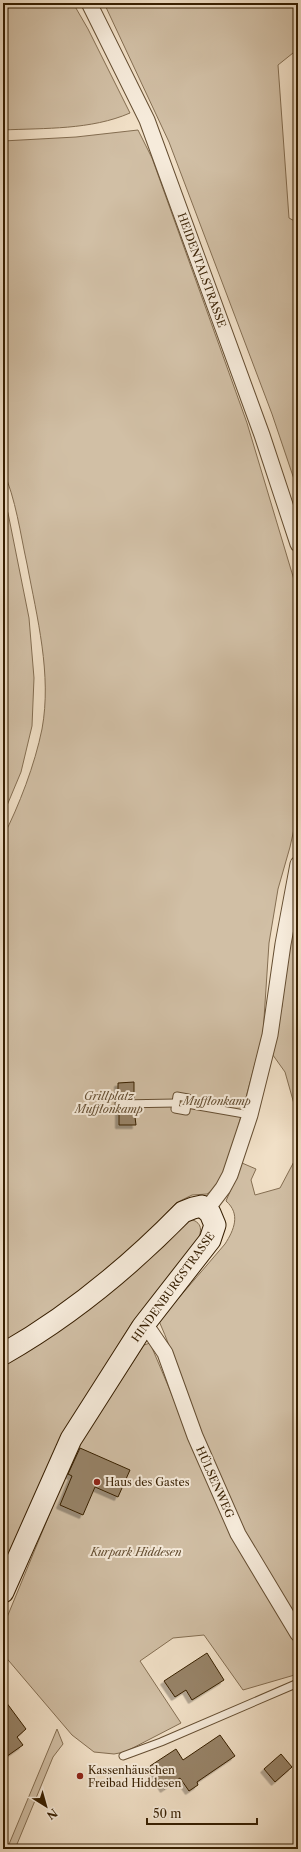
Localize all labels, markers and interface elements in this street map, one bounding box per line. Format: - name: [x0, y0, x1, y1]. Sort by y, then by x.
- street label: HEIDENTALSTRASSE: [175, 211, 229, 330]
- park label: Grillplatz Mufflonkamp: [73, 1089, 143, 1116]
- park label: Mufflonkamp: [181, 1094, 251, 1108]
- street label: HINDENBURGSTRASSE: [128, 1229, 218, 1345]
- street label: HÜLSENWEG: [193, 1444, 238, 1520]
- place label: Haus des Gastes: [105, 1475, 190, 1489]
- marker: Haus des Gastes: [92, 1477, 102, 1487]
- park label: Kurpark Hiddesen: [89, 1545, 182, 1559]
- place label: Kassenhäuschen Freibad Hiddesen: [88, 1763, 181, 1790]
- marker: Kassenhäuschen Freibad Hiddesen: [75, 1771, 85, 1781]
- north arrow: [26, 1786, 66, 1826]
- scale bar: [147, 1800, 257, 1826]
- text: N: [44, 1806, 60, 1823]
- text: 50 m: [153, 1806, 182, 1821]

